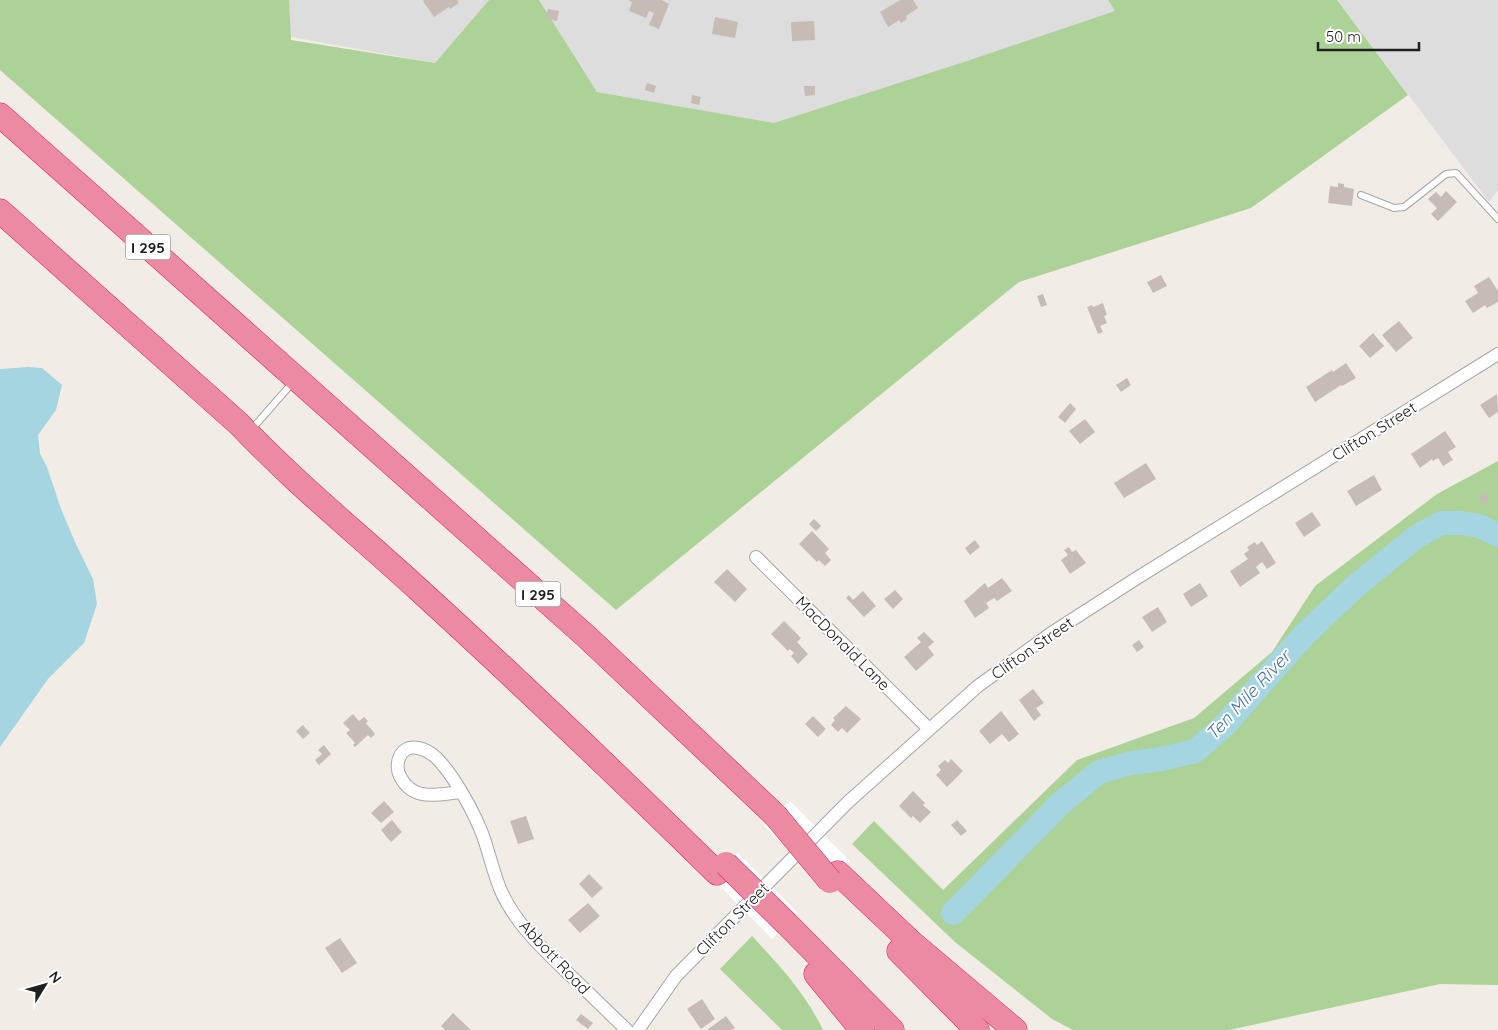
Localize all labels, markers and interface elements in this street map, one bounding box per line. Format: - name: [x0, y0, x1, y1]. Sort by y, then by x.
- scale bar: [1318, 20, 1419, 52]
- text: 50 m: [1326, 27, 1361, 46]
- road number: I 295: [126, 234, 170, 260]
- street label: Clifton Street: [1328, 397, 1420, 465]
- road number: I 295: [516, 582, 560, 606]
- street label: MacDonald Lane: [792, 592, 894, 694]
- street label: Clifton Street: [987, 612, 1077, 684]
- water label: Ten Mile River: [1201, 644, 1297, 745]
- street label: Clifton Street: [691, 878, 773, 960]
- street label: Abbott Road: [516, 916, 594, 998]
- north arrow: [20, 960, 70, 1010]
- text: N: [45, 968, 66, 987]

